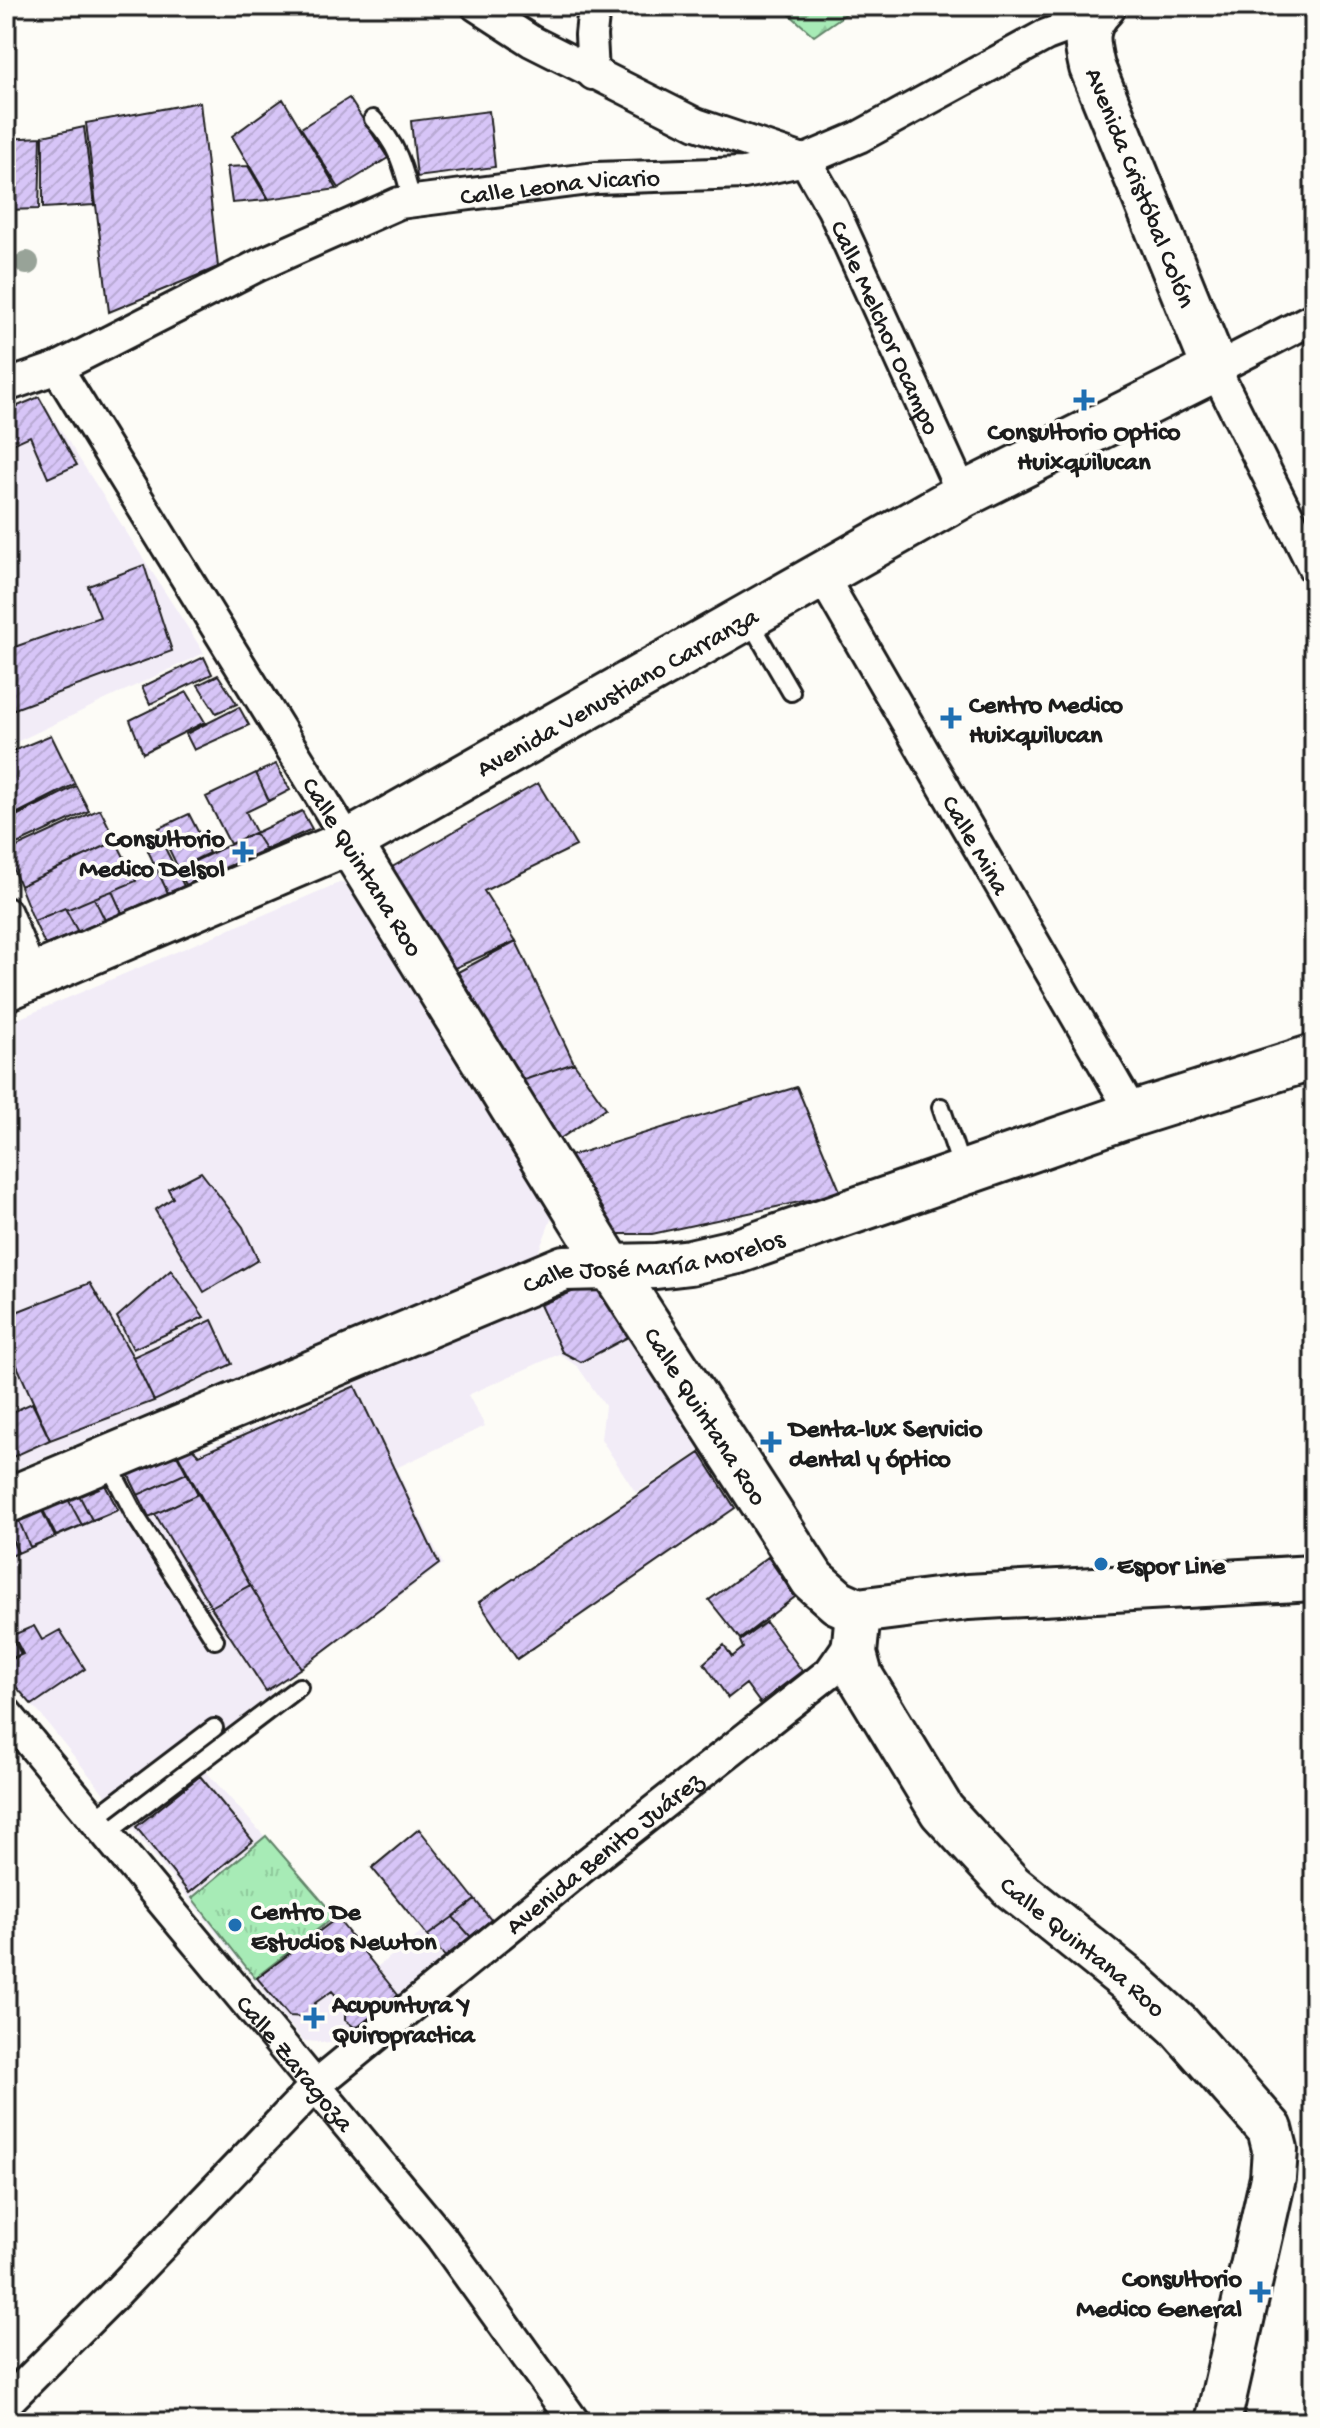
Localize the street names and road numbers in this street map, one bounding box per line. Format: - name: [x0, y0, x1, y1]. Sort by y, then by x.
- street label: Avenida Cristóbal Colón: [1076, 64, 1200, 314]
- street label: Calle Leona Vicario: [459, 165, 660, 215]
- street label: Calle Melchor Ocampo: [820, 217, 945, 441]
- street label: Avenida Venustiano Carranza: [472, 602, 766, 787]
- street label: Calle Quintana Roo: [293, 773, 428, 964]
- street label: Calle Mina: [932, 791, 1015, 903]
- street label: Calle José María Morelos: [519, 1225, 791, 1303]
- street label: Calle Quintana Roo: [634, 1323, 772, 1513]
- street label: Avenida Benito Juárez: [501, 1766, 712, 1944]
- street label: Calle Quintana Roo: [990, 1872, 1170, 2026]
- street label: Calle Zaragoza: [227, 1990, 359, 2141]

